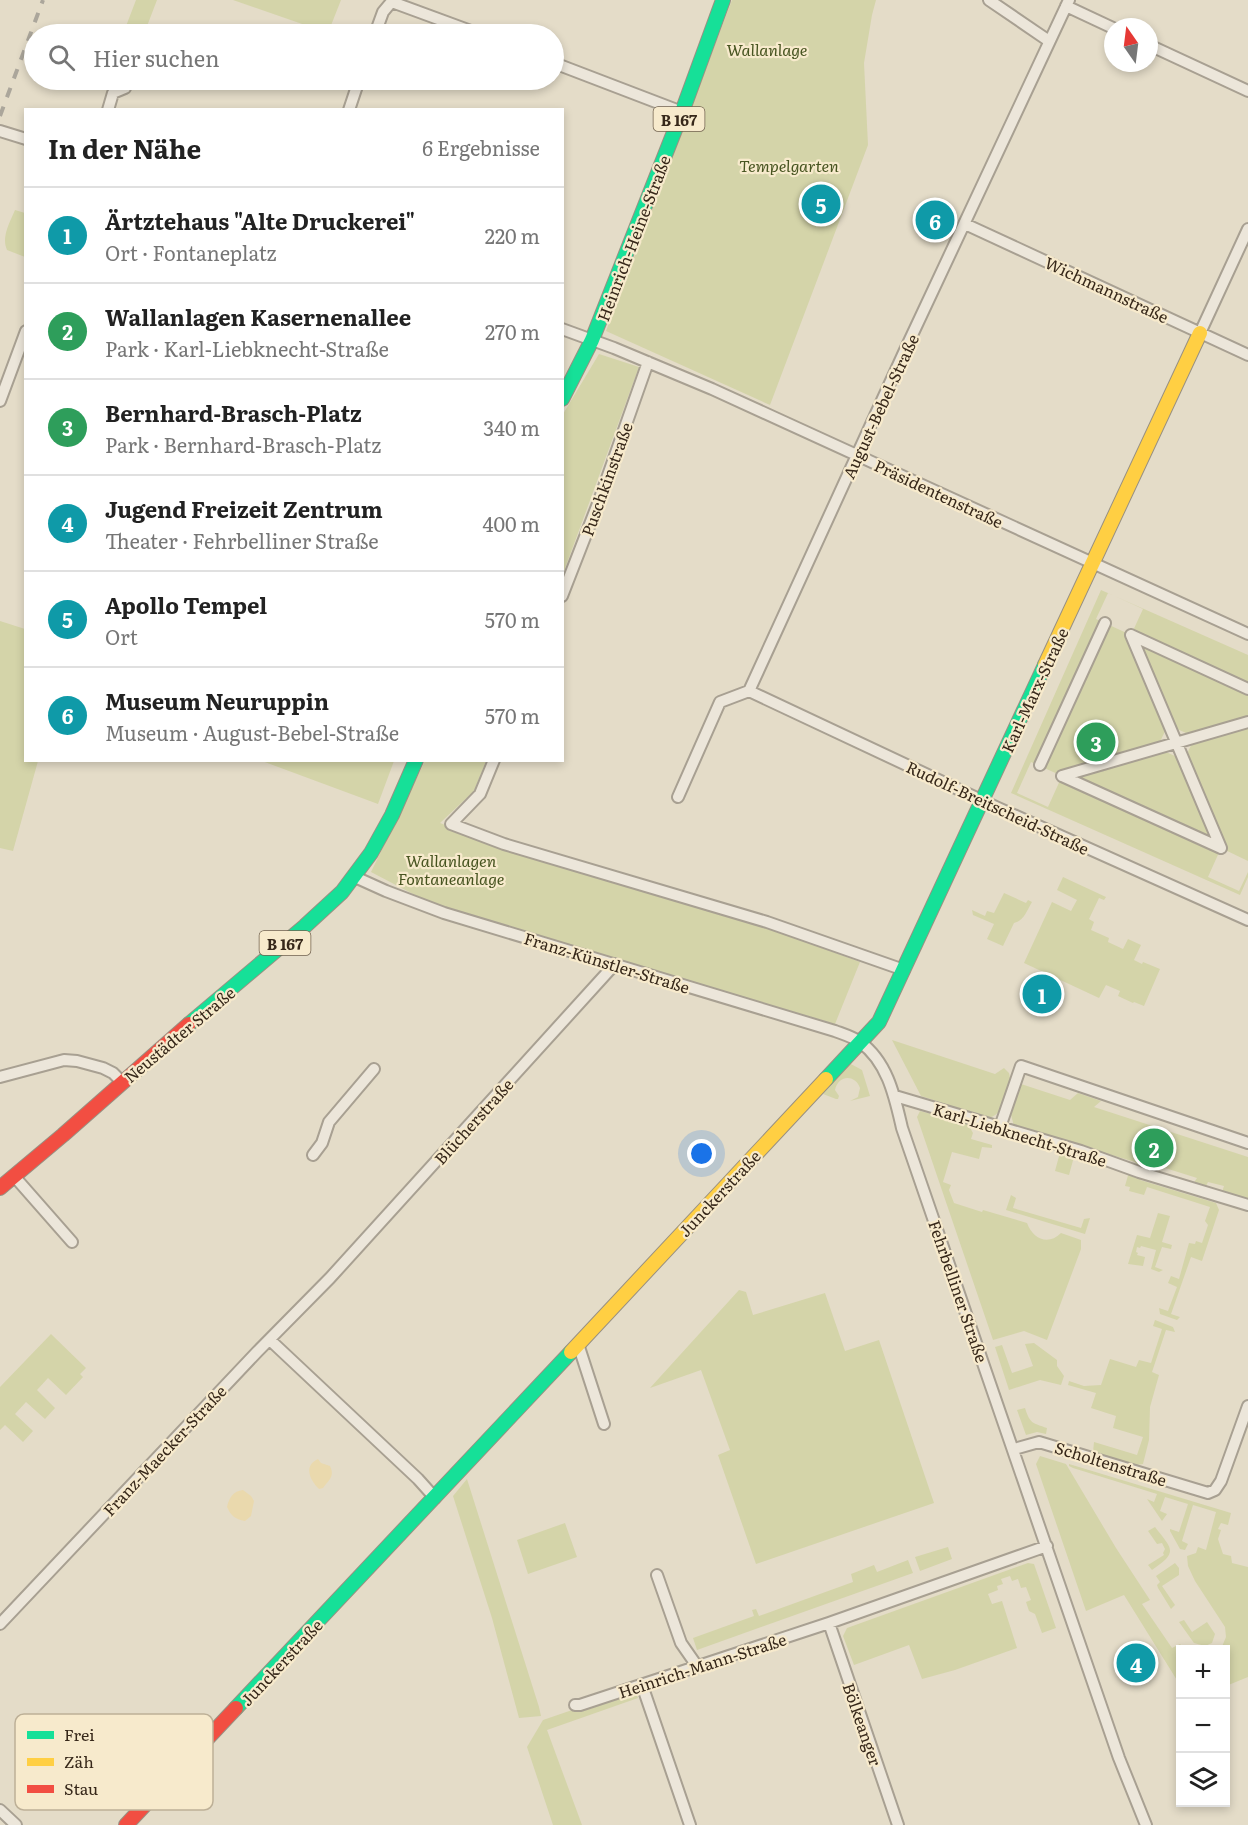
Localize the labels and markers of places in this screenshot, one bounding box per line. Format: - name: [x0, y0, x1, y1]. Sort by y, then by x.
- pin: 5: [802, 182, 840, 226]
- pin: 6: [916, 198, 954, 242]
- pin: 3: [1076, 720, 1116, 764]
- pin: 1: [1022, 972, 1062, 1016]
- pin: 2: [1134, 1126, 1174, 1170]
- pin: 4: [1116, 1640, 1156, 1686]

